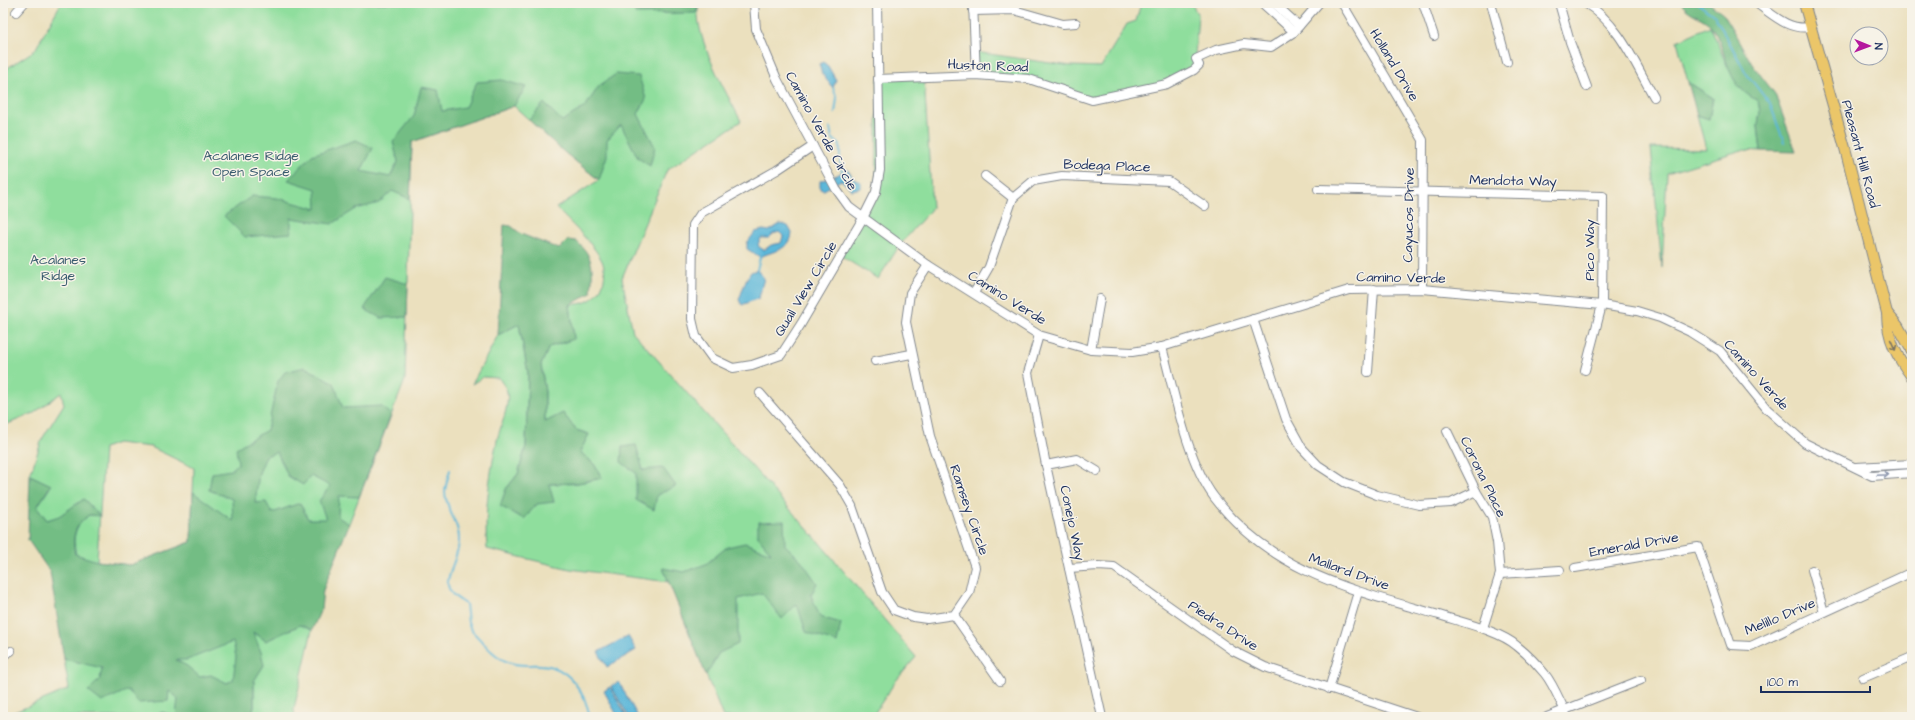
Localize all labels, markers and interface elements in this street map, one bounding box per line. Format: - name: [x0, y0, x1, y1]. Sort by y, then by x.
- street label: Holland Drive: [1364, 25, 1424, 105]
- north arrow: [1849, 26, 1889, 66]
- text: N: [1871, 43, 1886, 50]
- street label: Huston Road: [947, 55, 1029, 77]
- street label: Camino Verde Circle: [780, 68, 862, 195]
- street label: Pleasant Hill Road: [1836, 98, 1884, 210]
- park label: Acalanes Ridge Open Space: [203, 146, 299, 182]
- street label: Bodega Place: [1063, 154, 1151, 178]
- street label: Cayucos Drive: [1398, 167, 1420, 263]
- street label: Mendota Way: [1469, 170, 1557, 192]
- street label: Pico Way: [1580, 219, 1600, 281]
- street label: Quail View Circle: [770, 237, 843, 340]
- park label: Acalanes Ridge: [30, 250, 86, 286]
- street label: Camino Verde: [964, 266, 1051, 330]
- street label: Camino Verde: [1356, 267, 1446, 289]
- street label: Camino Verde: [1719, 335, 1794, 415]
- one-way arrow: [1890, 338, 1897, 350]
- street label: Corona Place: [1455, 433, 1511, 521]
- street label: Ramsey Circle: [944, 462, 994, 558]
- one-way arrow: [1876, 471, 1889, 479]
- street label: Conejo Way: [1054, 484, 1090, 563]
- street label: Emerald Drive: [1588, 527, 1681, 563]
- street label: Mallard Drive: [1306, 548, 1393, 596]
- street label: Melillo Drive: [1742, 593, 1819, 641]
- street label: Piedra Drive: [1184, 596, 1262, 656]
- scale bar: [1761, 668, 1870, 694]
- text: 100 m: [1767, 674, 1798, 691]

